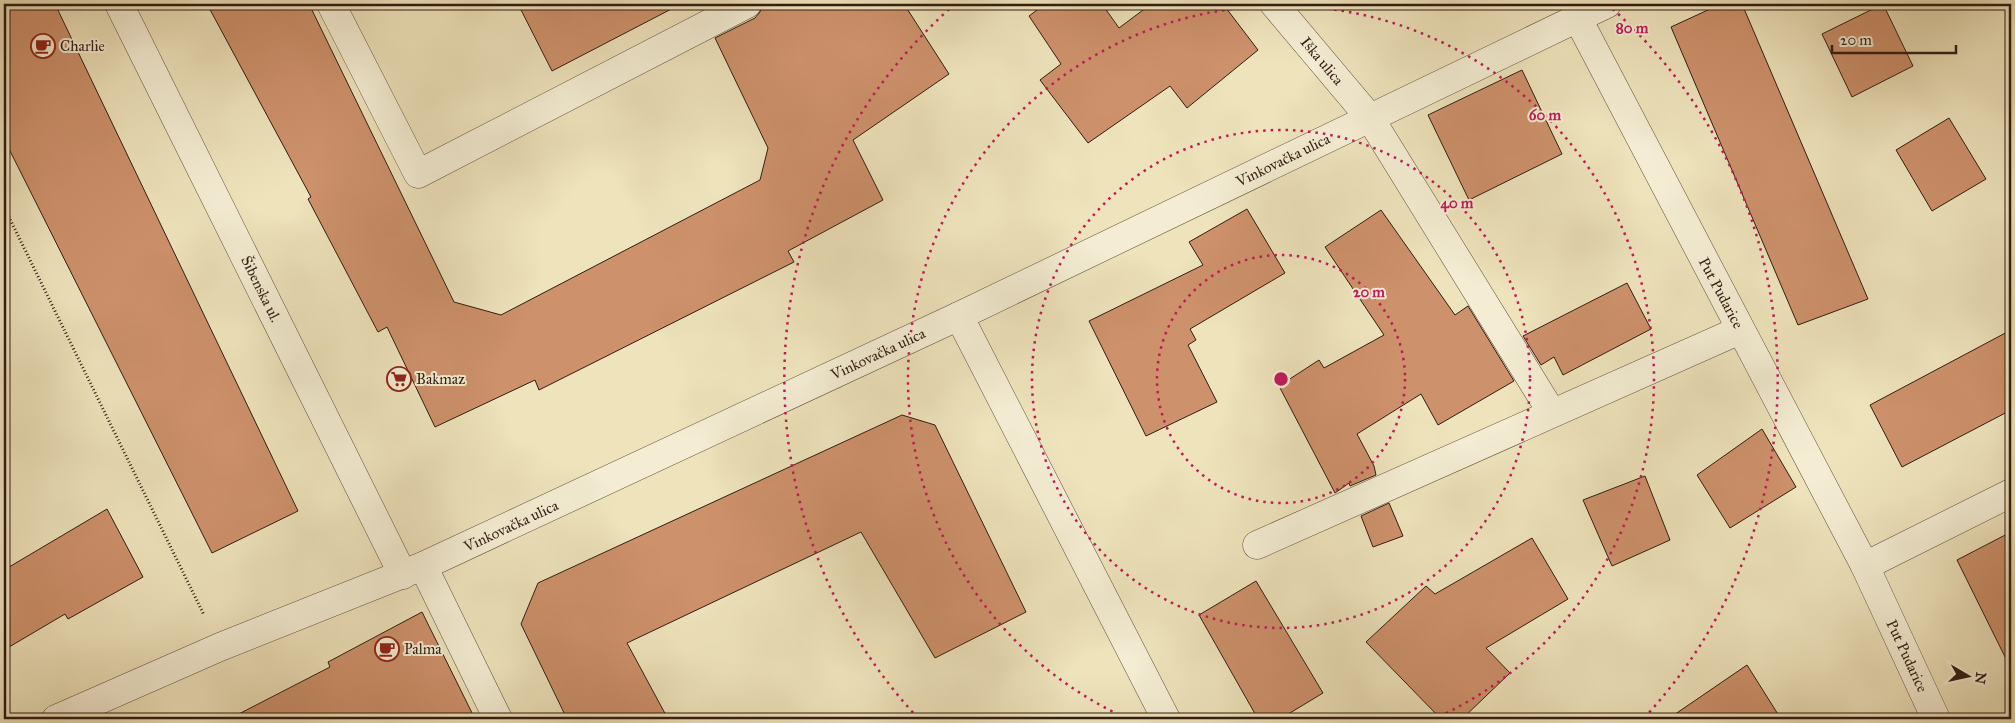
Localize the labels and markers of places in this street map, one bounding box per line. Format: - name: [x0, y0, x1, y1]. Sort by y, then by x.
- cafe icon: Charlie: [30, 33, 56, 59]
- place label: Charlie: [60, 37, 105, 55]
- supermarket icon: Bakmaz: [386, 366, 412, 392]
- place label: Bakmaz: [416, 370, 465, 388]
- centre of rings: [1272, 370, 1290, 388]
- cafe icon: Palma: [374, 636, 400, 662]
- place label: Palma: [404, 640, 442, 658]

